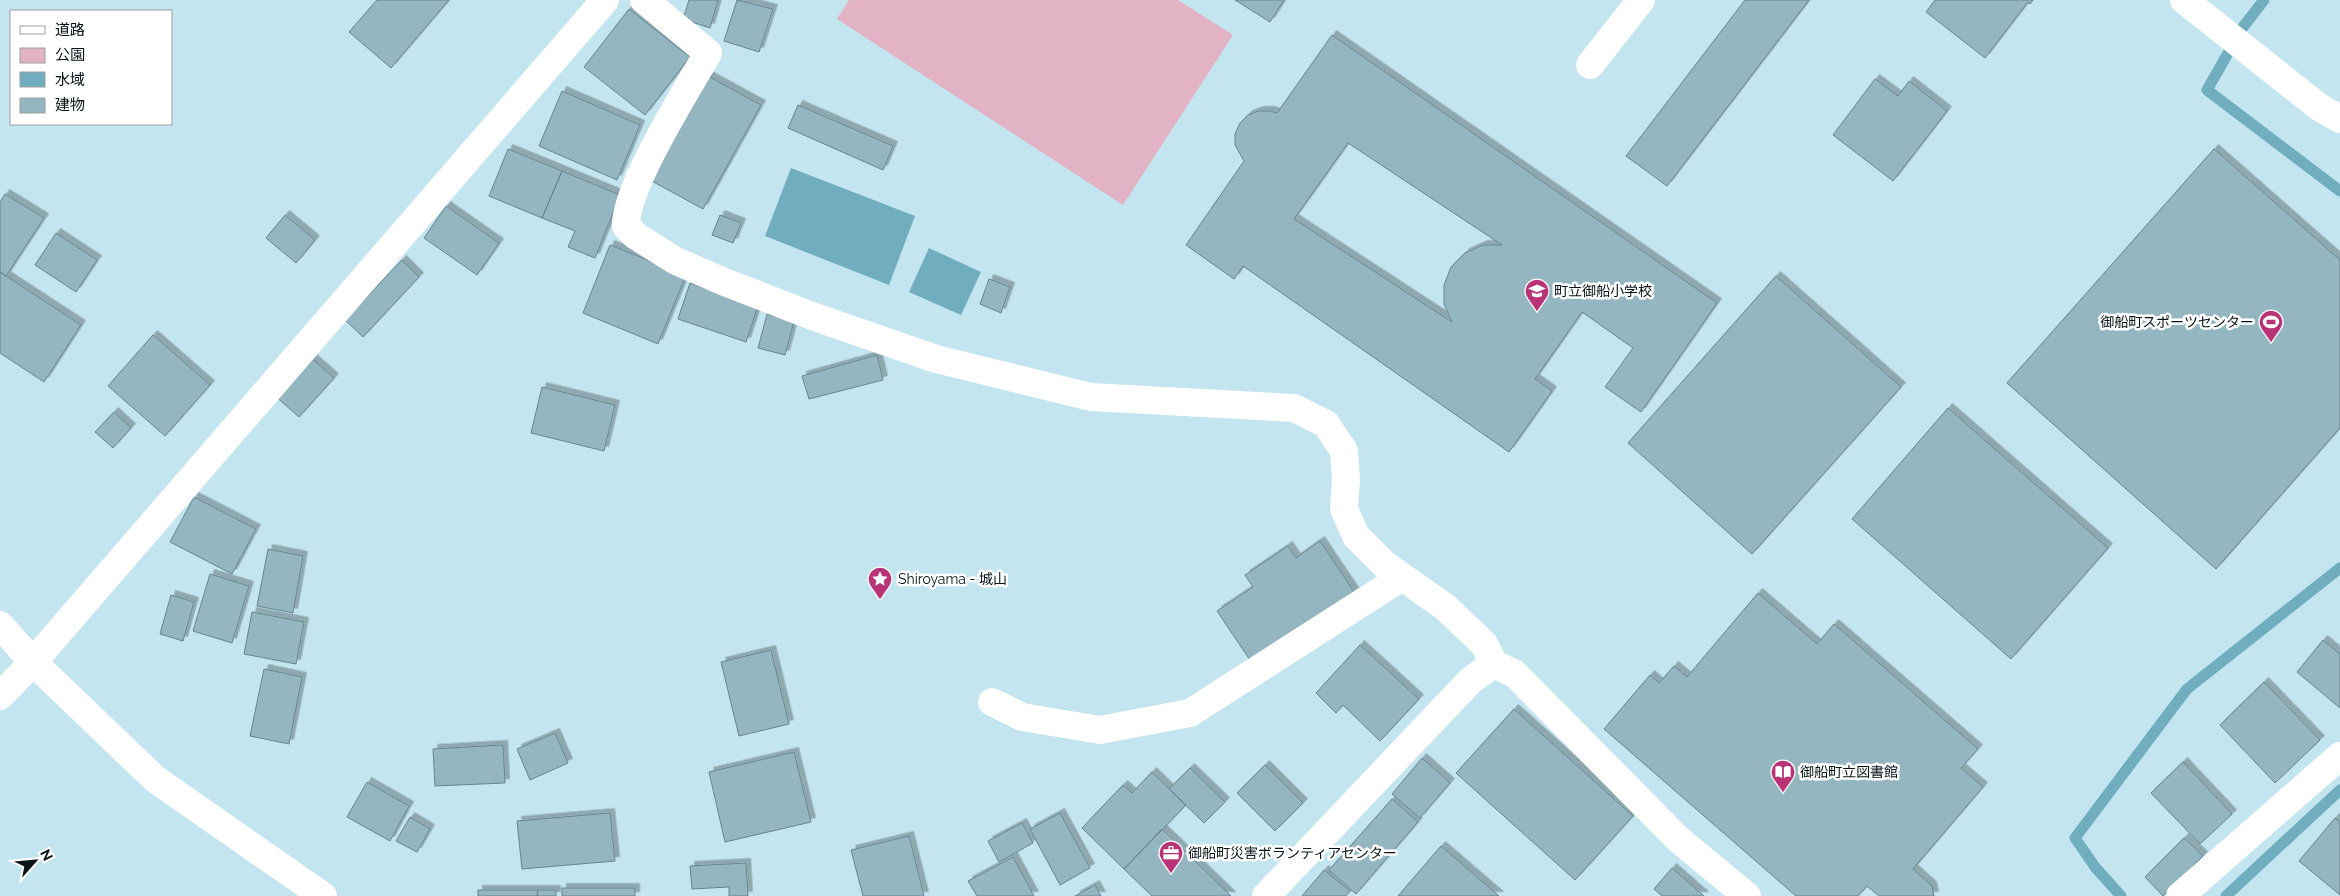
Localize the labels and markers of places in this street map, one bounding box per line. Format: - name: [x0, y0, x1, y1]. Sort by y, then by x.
- school or university icon: 町立御船小学校: [1524, 278, 1550, 312]
- place label: 町立御船小学校: [1554, 283, 1652, 299]
- sports icon: 御船町スポーツセンター: [2258, 309, 2284, 343]
- place label: 御船町スポーツセンター: [2100, 314, 2254, 330]
- place icon: Shiroyama - 城山: [867, 566, 893, 600]
- place label: Shiroyama - 城山: [898, 571, 1007, 587]
- library icon: 御船町立図書館: [1770, 759, 1796, 793]
- place label: 御船町立図書館: [1800, 764, 1898, 780]
- office icon: 御船町災害ボランティアセンター: [1158, 840, 1184, 874]
- place label: 御船町災害ボランティアセンター: [1188, 845, 1397, 861]

